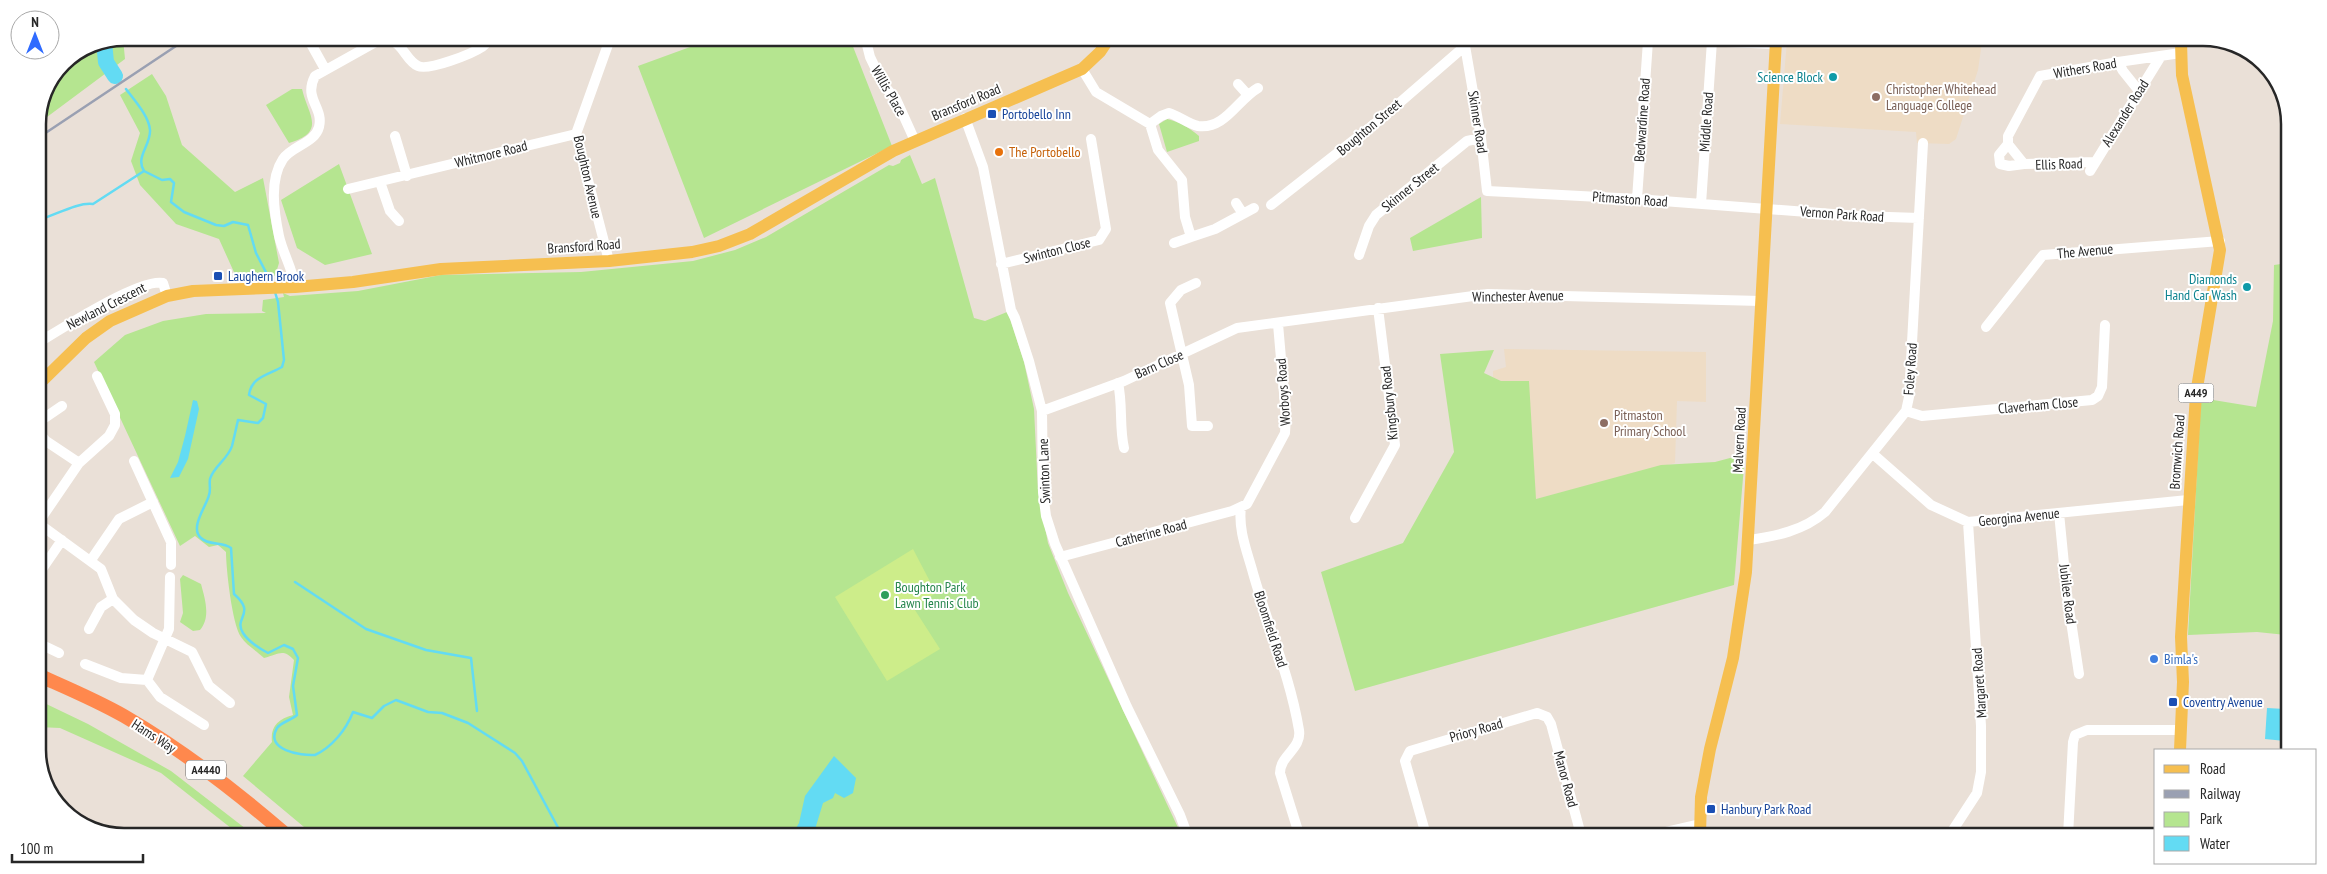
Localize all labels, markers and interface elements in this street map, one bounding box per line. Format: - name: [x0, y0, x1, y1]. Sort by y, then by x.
- north arrow: [10, 10, 60, 60]
- text: N: [31, 13, 39, 31]
- street label: Withers Road: [2052, 54, 2118, 82]
- street label: Willis Place: [867, 63, 911, 120]
- place label: Science Block: [1757, 68, 1824, 86]
- marker: Science Block: [1827, 71, 1839, 83]
- street label: Alexander Road: [2097, 76, 2153, 150]
- street label: Bedwardine Road: [1630, 77, 1654, 163]
- street label: Bransford Road: [929, 79, 1003, 125]
- place label: Christopher Whitehead Language College: [1886, 80, 1996, 114]
- street label: Skinner Road: [1464, 89, 1492, 155]
- street label: Middle Road: [1695, 91, 1717, 153]
- marker: Christopher Whitehead Language College: [1870, 91, 1882, 103]
- street label: Boughton Street: [1333, 95, 1405, 159]
- place label: Portobello Inn: [1002, 105, 1071, 123]
- marker: Portobello Inn: [986, 108, 998, 120]
- street label: Boughton Avenue: [570, 134, 606, 221]
- street label: Whitmore Road: [453, 136, 529, 172]
- place label: The Portobello: [1009, 143, 1081, 161]
- marker: The Portobello: [993, 146, 1005, 158]
- street label: Ellis Road: [2035, 154, 2083, 174]
- street label: Skinner Street: [1378, 158, 1442, 215]
- street label: Pitmaston Road: [1592, 187, 1668, 211]
- street label: Vernon Park Road: [1798, 202, 1885, 226]
- street label: Swinton Close: [1022, 233, 1093, 267]
- street label: Bransford Road: [547, 234, 621, 258]
- street label: The Avenue: [2056, 240, 2114, 262]
- place label: Laughern Brook: [228, 267, 305, 285]
- marker: Laughern Brook: [212, 270, 224, 282]
- place label: Diamonds Hand Car Wash: [2165, 270, 2237, 304]
- street label: Newland Crescent: [63, 278, 149, 334]
- marker: Diamonds Hand Car Wash: [2241, 281, 2253, 293]
- street label: Winchester Avenue: [1472, 286, 1564, 306]
- street label: Foley Road: [1899, 342, 1921, 396]
- street label: Barn Close: [1132, 345, 1186, 383]
- street label: Worboys Road: [1272, 358, 1294, 426]
- street label: Kingsbury Road: [1376, 365, 1402, 441]
- road number: A449: [2178, 383, 2214, 402]
- street label: Claverham Close: [1997, 393, 2079, 417]
- place label: Pitmaston Primary School: [1614, 406, 1686, 440]
- street label: Malvern Road: [1728, 407, 1750, 473]
- street label: Bromwich Road: [2165, 414, 2189, 490]
- marker: Pitmaston Primary School: [1598, 417, 1610, 429]
- street label: Swinton Lane: [1034, 438, 1054, 504]
- street label: Georgina Avenue: [1978, 504, 2061, 530]
- street label: Catherine Road: [1113, 515, 1189, 551]
- street label: Jubilee Road: [2055, 562, 2081, 625]
- place label: Boughton Park Lawn Tennis Club: [895, 578, 979, 612]
- marker: Boughton Park Lawn Tennis Club: [879, 589, 891, 601]
- street label: Bloomfield Road: [1250, 589, 1292, 669]
- street label: Margaret Road: [1968, 647, 1990, 719]
- place label: Bimla's: [2164, 650, 2198, 668]
- marker: Bimla's: [2148, 653, 2160, 665]
- place label: Coventry Avenue: [2183, 693, 2263, 711]
- marker: Coventry Avenue: [2167, 696, 2179, 708]
- street label: Priory Road: [1447, 714, 1505, 746]
- street label: Hams Way: [128, 715, 180, 757]
- street label: Manor Road: [1550, 749, 1582, 809]
- legend: [2154, 749, 2317, 864]
- text: Road: [2200, 759, 2226, 778]
- road number: A4440: [186, 760, 226, 780]
- text: Railway: [2200, 784, 2241, 803]
- place label: Hanbury Park Road: [1721, 800, 1811, 818]
- marker: Hanbury Park Road: [1705, 803, 1717, 815]
- text: Park: [2200, 809, 2222, 828]
- scale bar: [12, 832, 144, 864]
- text: Water: [2200, 834, 2231, 853]
- text: 100 m: [20, 839, 53, 858]

